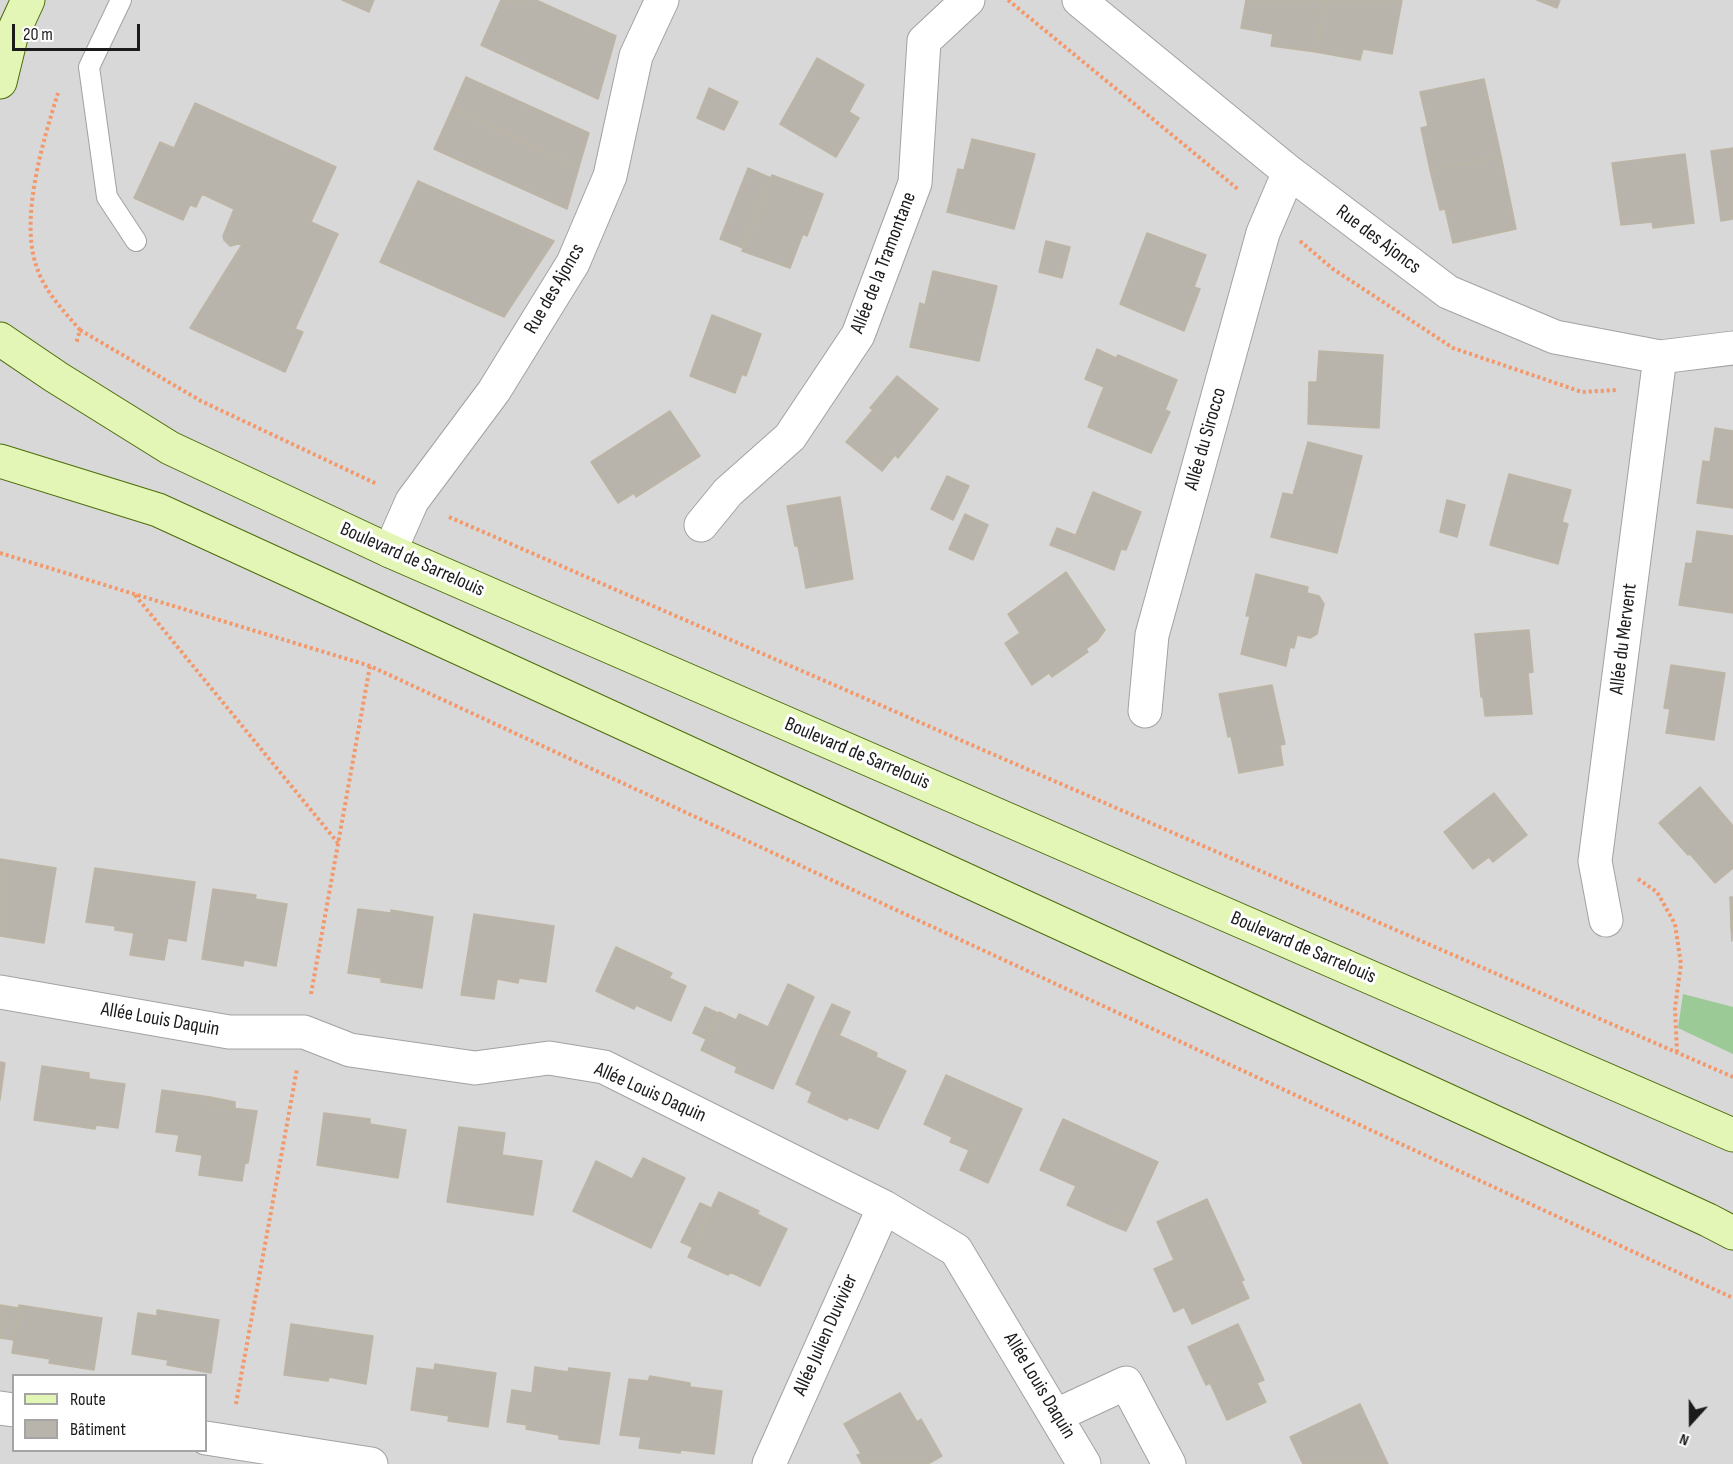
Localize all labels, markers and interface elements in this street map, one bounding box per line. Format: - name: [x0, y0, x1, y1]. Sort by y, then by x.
- scale bar: [15, 12, 142, 50]
- text: 20 m: [23, 24, 53, 45]
- street label: Allée de la Tramontane: [846, 189, 922, 337]
- street label: Rue des Ajoncs: [1331, 200, 1425, 280]
- street label: Rue des Ajoncs: [520, 240, 590, 338]
- street label: Allée du Sirocco: [1180, 385, 1232, 493]
- street label: Boulevard de Sarrelouis: [336, 517, 488, 603]
- street label: Allée du Mervent: [1605, 582, 1643, 696]
- street label: Boulevard de Sarrelouis: [781, 713, 933, 795]
- street label: Boulevard de Sarrelouis: [1227, 907, 1379, 989]
- street label: Allée Louis Daquin: [99, 998, 221, 1042]
- street label: Allée Louis Daquin: [590, 1058, 710, 1128]
- street label: Allée Julien Duvivier: [788, 1271, 864, 1399]
- street label: Allée Louis Daquin: [998, 1328, 1080, 1444]
- legend: [12, 1374, 207, 1452]
- text: Route: [70, 1389, 106, 1410]
- north arrow: [1661, 1392, 1721, 1452]
- text: Bâtiment: [70, 1419, 126, 1440]
- text: N: [1677, 1429, 1692, 1450]

